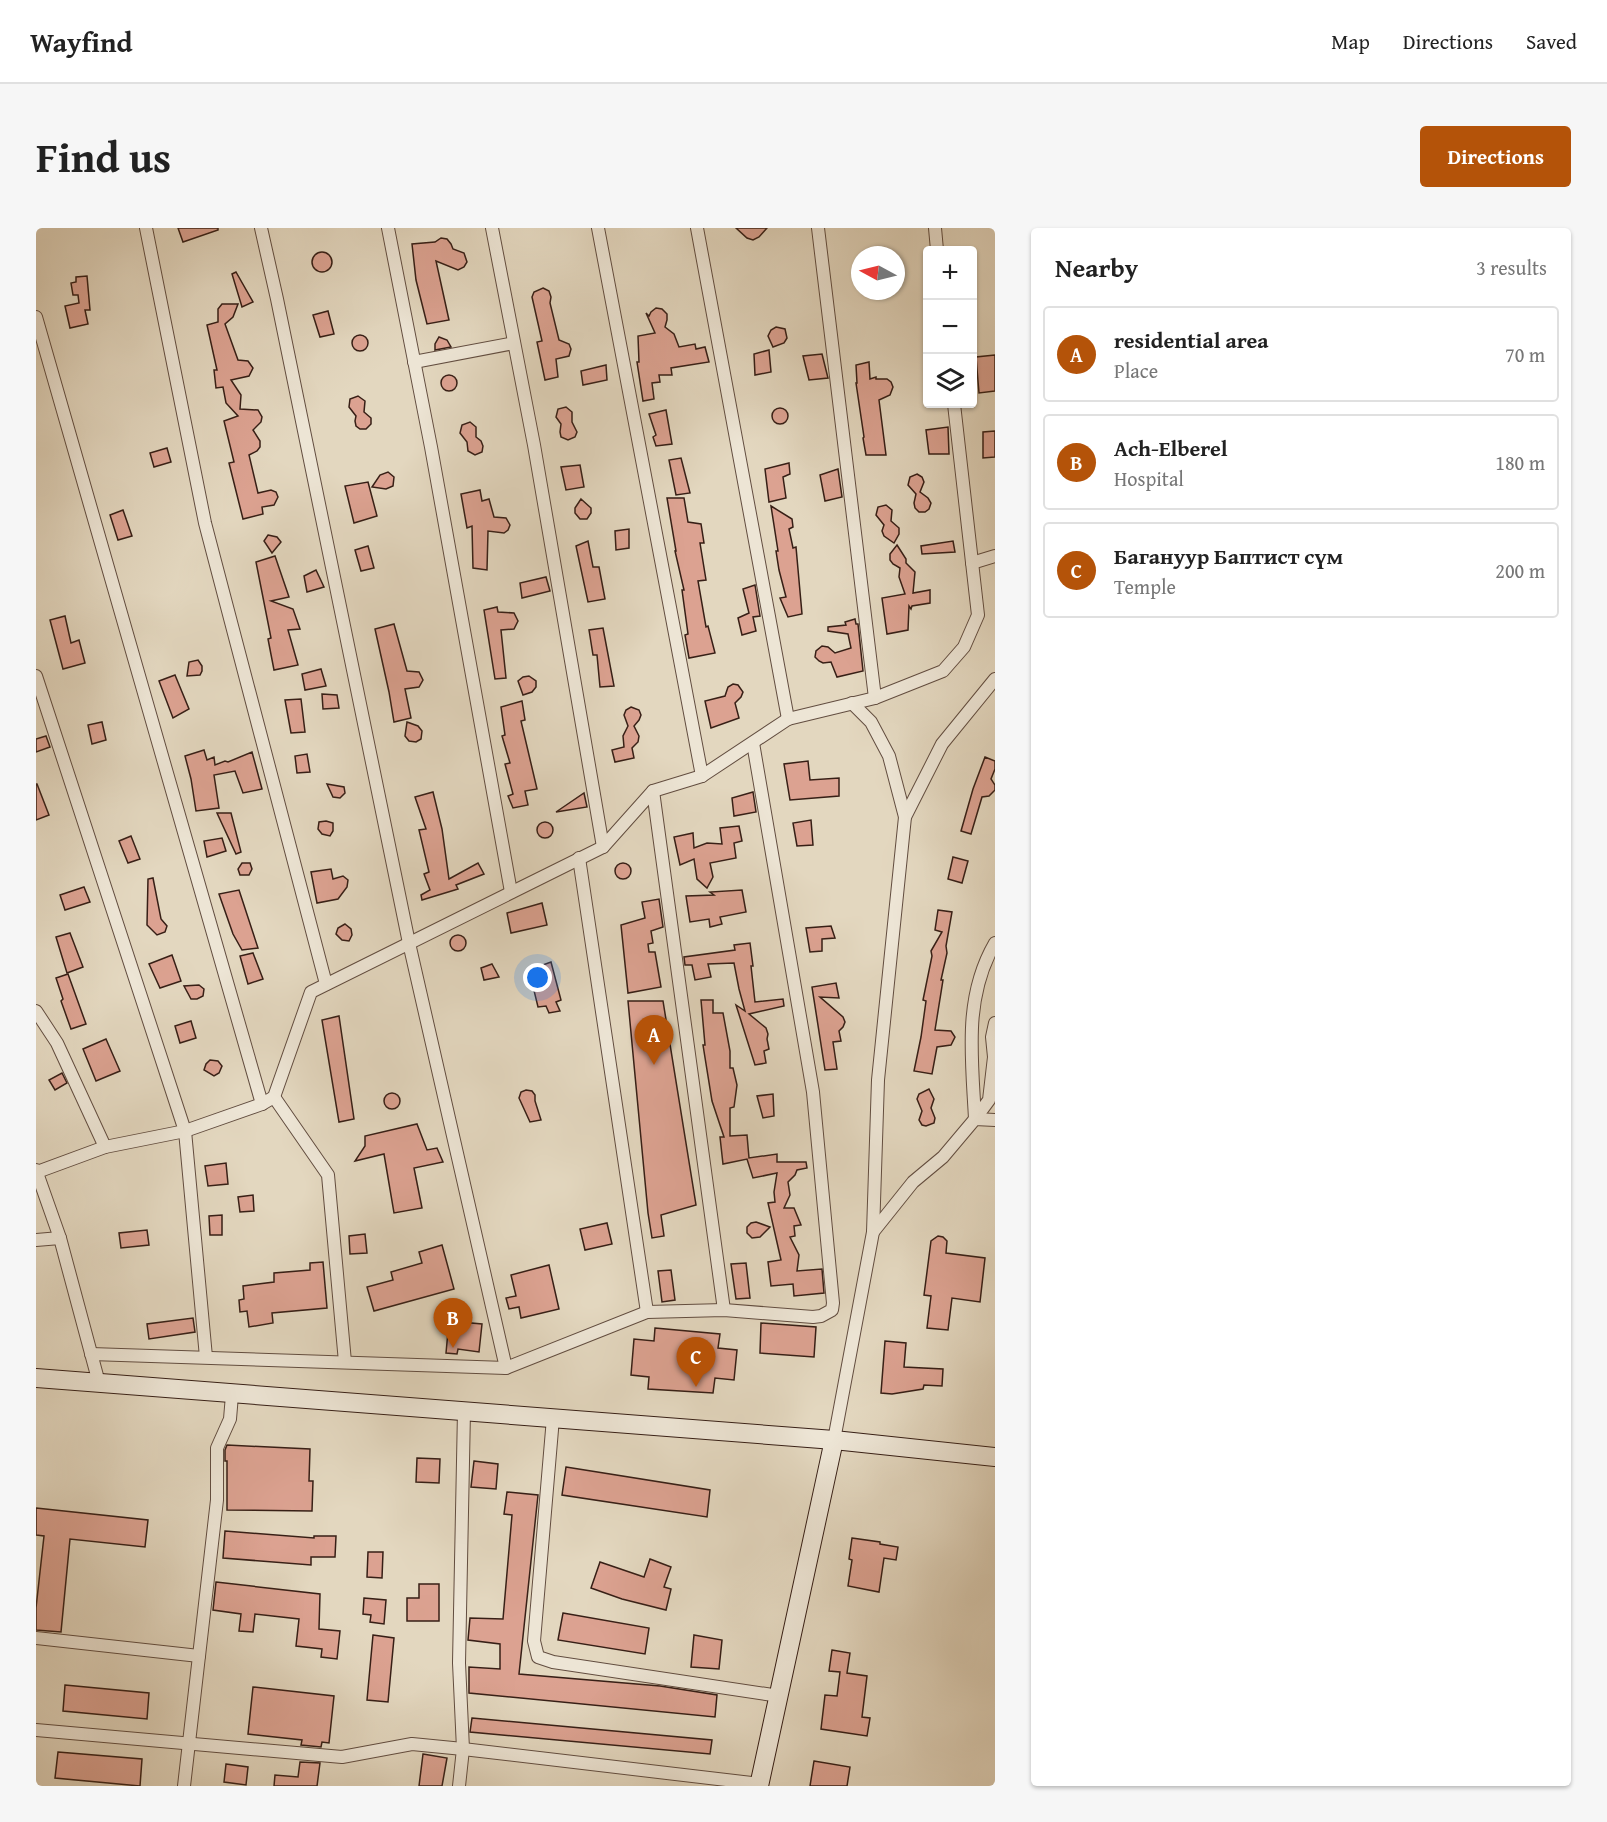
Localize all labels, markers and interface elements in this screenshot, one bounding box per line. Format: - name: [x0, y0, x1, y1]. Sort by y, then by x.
- text: Wayfind: [30, 21, 132, 62]
- text: Map: [1331, 26, 1370, 57]
- text: Directions: [1403, 26, 1493, 57]
- text: Saved: [1526, 26, 1577, 57]
- text: Find us: [36, 126, 171, 187]
- button: Directions: [1420, 126, 1571, 187]
- north arrow: [851, 246, 905, 300]
- map controls: [923, 246, 977, 408]
- button: +: [923, 246, 977, 300]
- text: Nearby: [1055, 248, 1138, 287]
- text: 3 results: [1476, 253, 1547, 282]
- button: −: [923, 300, 977, 354]
- text: residential area: [1114, 324, 1269, 356]
- text: A: [1070, 340, 1083, 369]
- text: 70 m: [1505, 340, 1545, 369]
- button: layers: [923, 354, 977, 408]
- text: Place: [1114, 356, 1158, 385]
- text: Ach-Elberel: [1114, 432, 1228, 464]
- text: B: [1070, 448, 1083, 477]
- text: 180 m: [1495, 448, 1545, 477]
- text: Hospital: [1114, 464, 1184, 493]
- text: Багануур Баптист сүм: [1114, 540, 1343, 572]
- text: C: [1071, 556, 1082, 585]
- text: 200 m: [1495, 556, 1545, 585]
- text: Temple: [1114, 572, 1176, 601]
- your location: [523, 963, 552, 992]
- pin: A: [634, 1016, 674, 1065]
- pin: B: [434, 1298, 472, 1348]
- pin: C: [676, 1338, 716, 1387]

